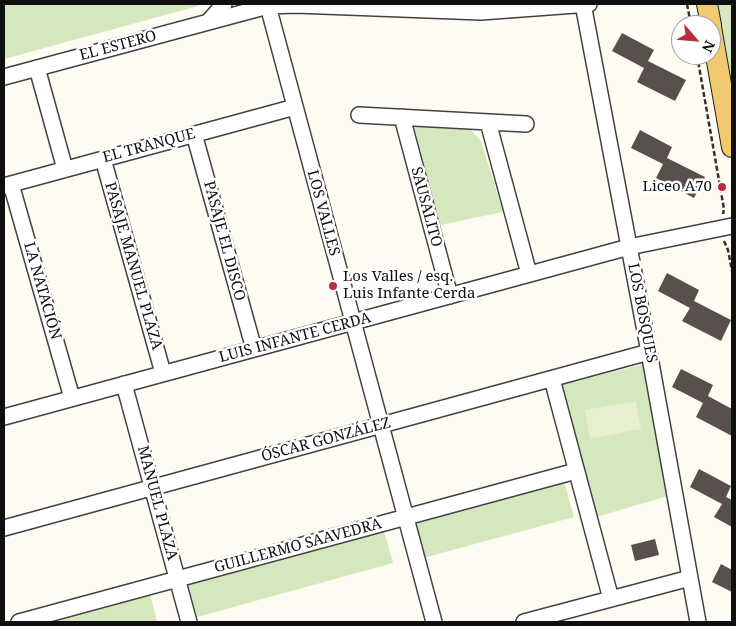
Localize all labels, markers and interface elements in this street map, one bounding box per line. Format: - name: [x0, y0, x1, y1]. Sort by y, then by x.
- north arrow: [671, 15, 721, 65]
- street label: EL ESTERO: [78, 27, 158, 65]
- text: N: [698, 37, 720, 56]
- street label: EL TRANQUE: [101, 125, 197, 167]
- street label: SAUSALITO: [407, 165, 445, 249]
- street label: LOS VALLES: [303, 168, 343, 258]
- place label: Liceo A70: [643, 178, 712, 196]
- street label: PASAJE EL DISCO: [199, 179, 249, 303]
- street label: PASAJE MANUEL PLAZA: [100, 180, 166, 352]
- marker: Liceo A70: [716, 181, 728, 193]
- street label: LA NATACIÓN: [19, 240, 65, 342]
- street label: LOS BOSQUES: [624, 262, 660, 364]
- place label: Los Valles / esq. Luis Infante Cerda: [343, 268, 475, 303]
- marker: Los Valles / esq. Luis Infante Cerda: [327, 280, 339, 292]
- street label: LUIS INFANTE CERDA: [217, 309, 373, 367]
- street label: ÓSCAR GONZÁLEZ: [259, 414, 393, 466]
- street label: MANUEL PLAZA: [133, 444, 181, 562]
- street label: GUILLERMO SAAVEDRA: [212, 515, 384, 577]

